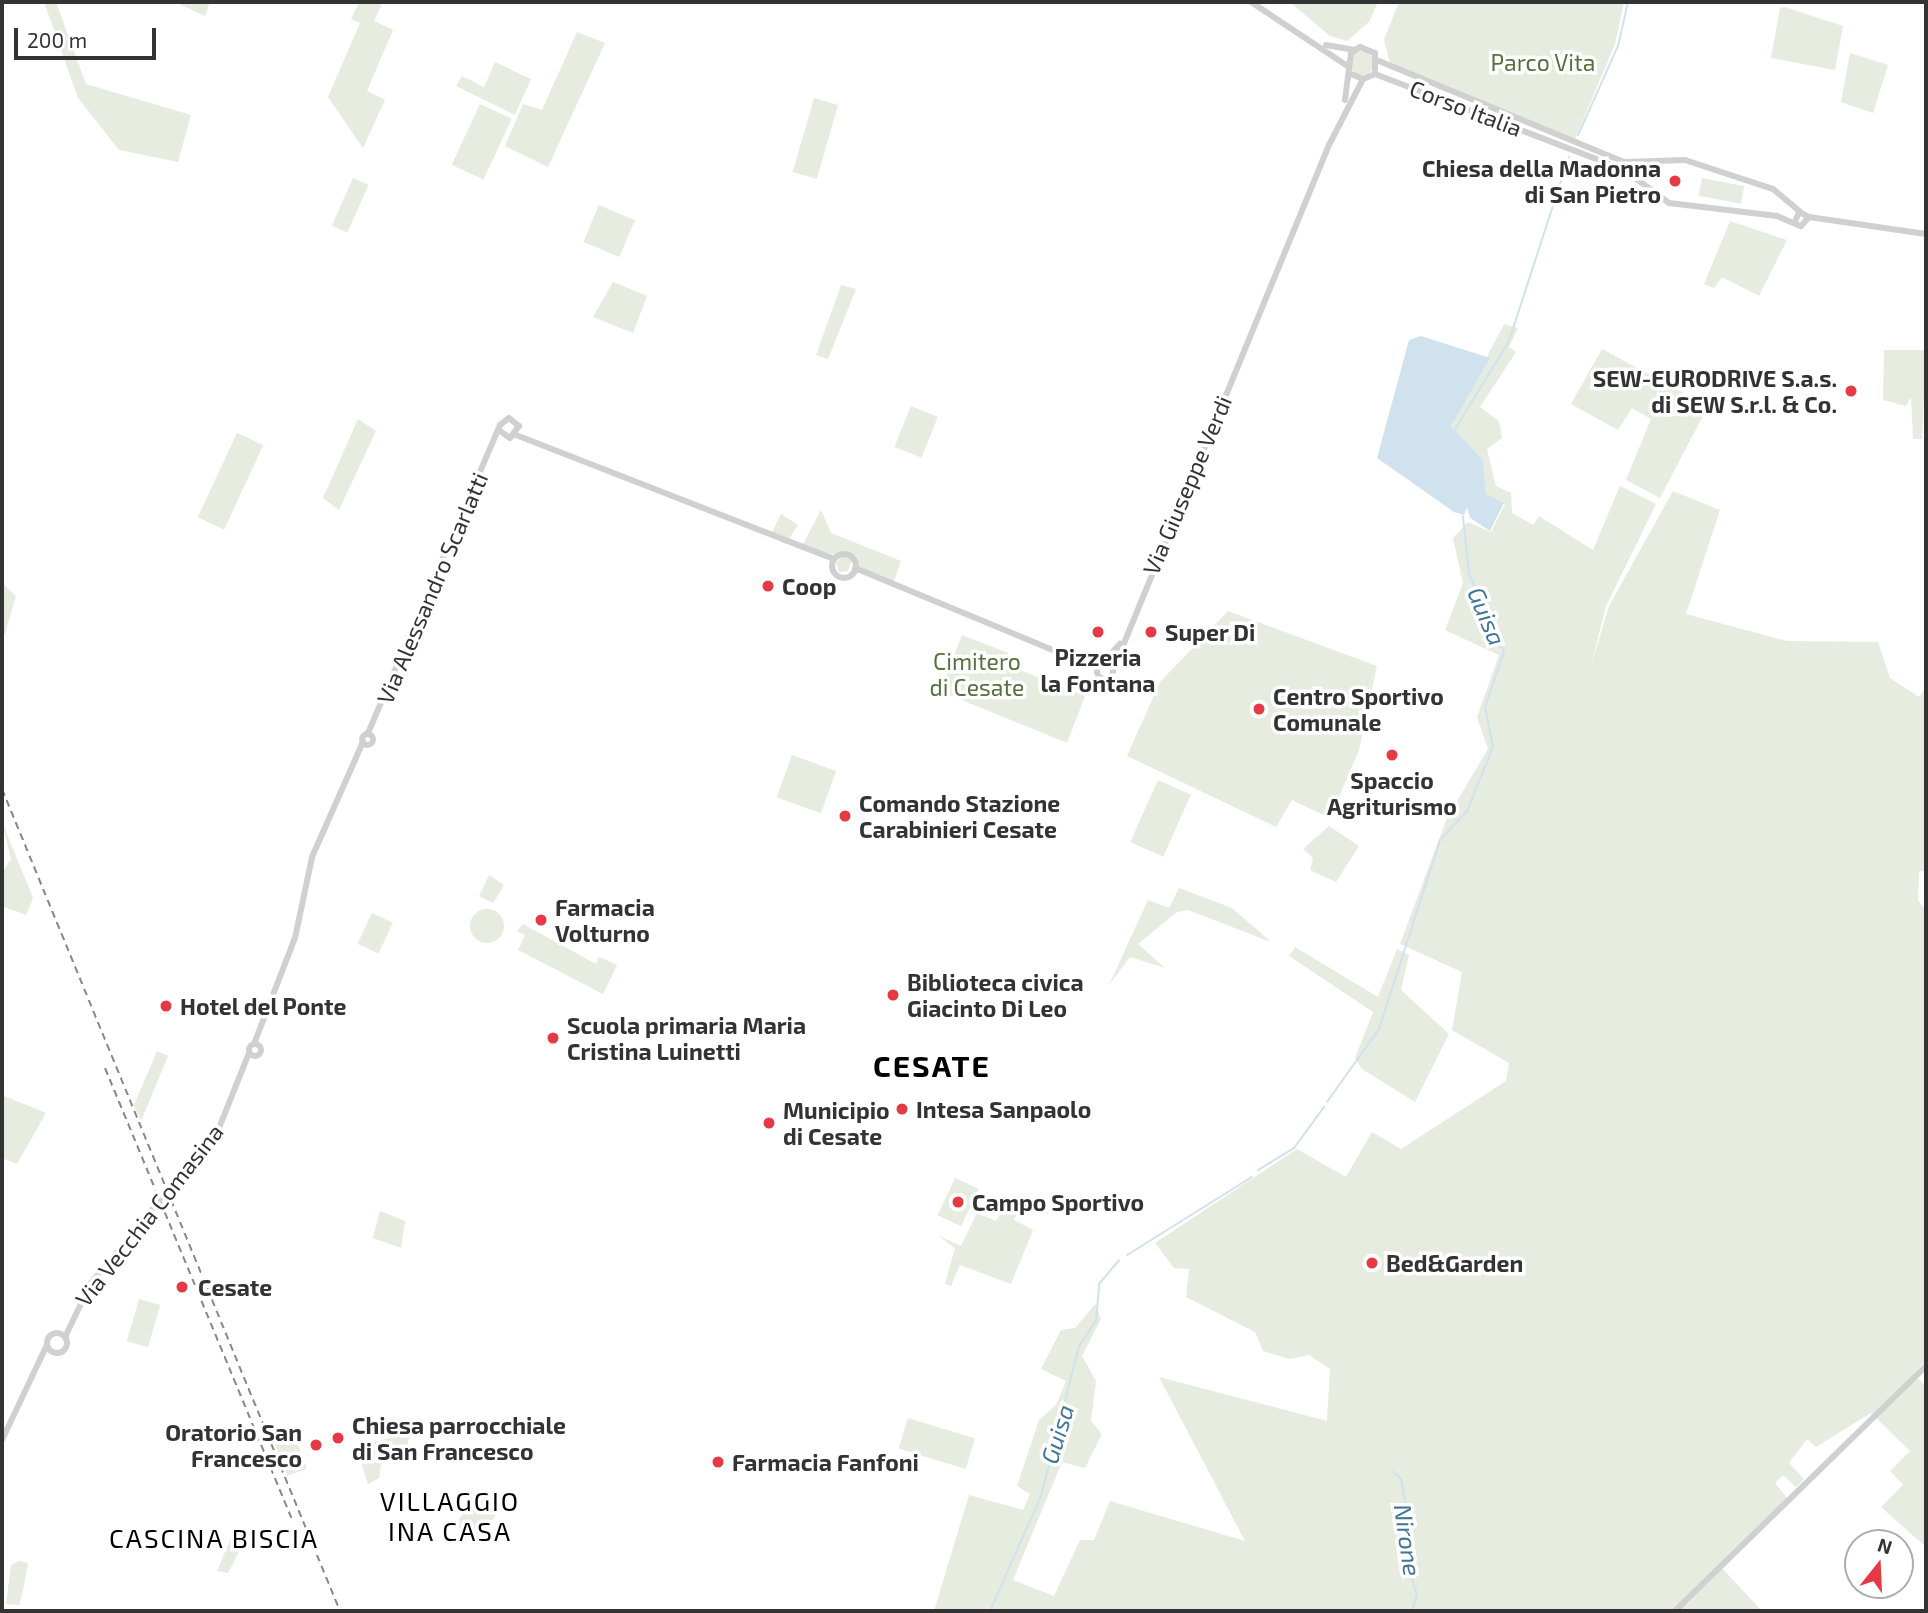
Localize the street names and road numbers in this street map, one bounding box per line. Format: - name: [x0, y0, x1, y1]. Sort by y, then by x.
- street label: Corso Italia: [1406, 74, 1526, 142]
- street label: Via Giuseppe Verdi: [1137, 391, 1237, 579]
- street label: Via Alessandro Scarlatti: [371, 468, 493, 708]
- street label: Via Vecchia Comasina: [69, 1118, 229, 1312]

